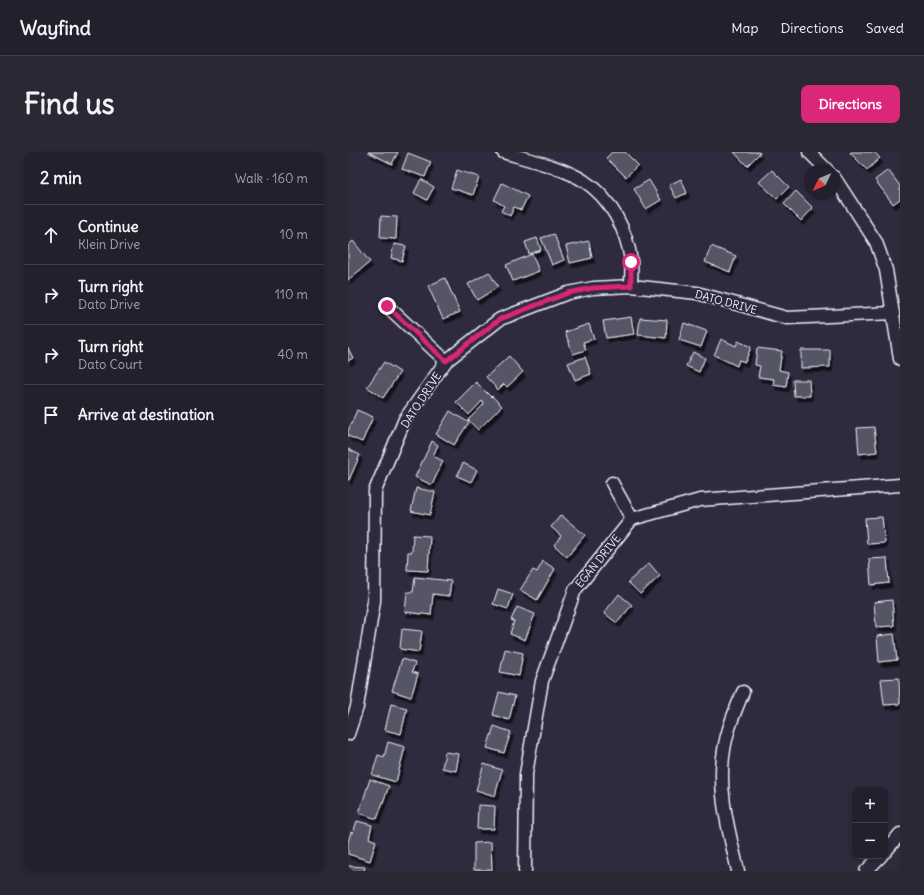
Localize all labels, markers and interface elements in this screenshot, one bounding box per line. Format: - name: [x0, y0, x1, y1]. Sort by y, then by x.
- text: Wayfind: [20, 16, 91, 40]
- text: Map: [731, 19, 758, 37]
- text: Directions: [780, 19, 844, 37]
- text: Saved: [866, 19, 904, 37]
- button: Directions: [801, 85, 900, 123]
- text: Find us: [24, 86, 115, 122]
- north arrow: [804, 164, 840, 200]
- text: 2 min: [40, 167, 82, 189]
- text: Walk · 160 m: [235, 170, 308, 187]
- text: Continue: [78, 217, 139, 236]
- icon: ahead: [40, 224, 62, 246]
- text: 10 m: [280, 226, 308, 243]
- text: Klein Drive: [78, 236, 140, 253]
- route start: [622, 253, 640, 271]
- text: Turn right: [78, 277, 143, 296]
- icon: right: [40, 284, 62, 306]
- text: 110 m: [275, 286, 308, 303]
- street label: DATO DRIVE: [693, 287, 759, 317]
- text: Dato Drive: [78, 296, 140, 313]
- route end: [378, 297, 396, 315]
- text: Turn right: [78, 337, 143, 356]
- icon: right: [40, 344, 62, 366]
- text: 40 m: [277, 346, 308, 363]
- text: Dato Court: [78, 356, 142, 373]
- street label: DATO DRIVE: [398, 369, 444, 431]
- icon: arrive: [40, 404, 62, 426]
- text: Arrive at destination: [78, 405, 214, 424]
- street label: EGAN DRIVE: [572, 532, 624, 590]
- map controls: [852, 787, 888, 859]
- button: +: [852, 787, 888, 823]
- button: −: [852, 823, 888, 859]

